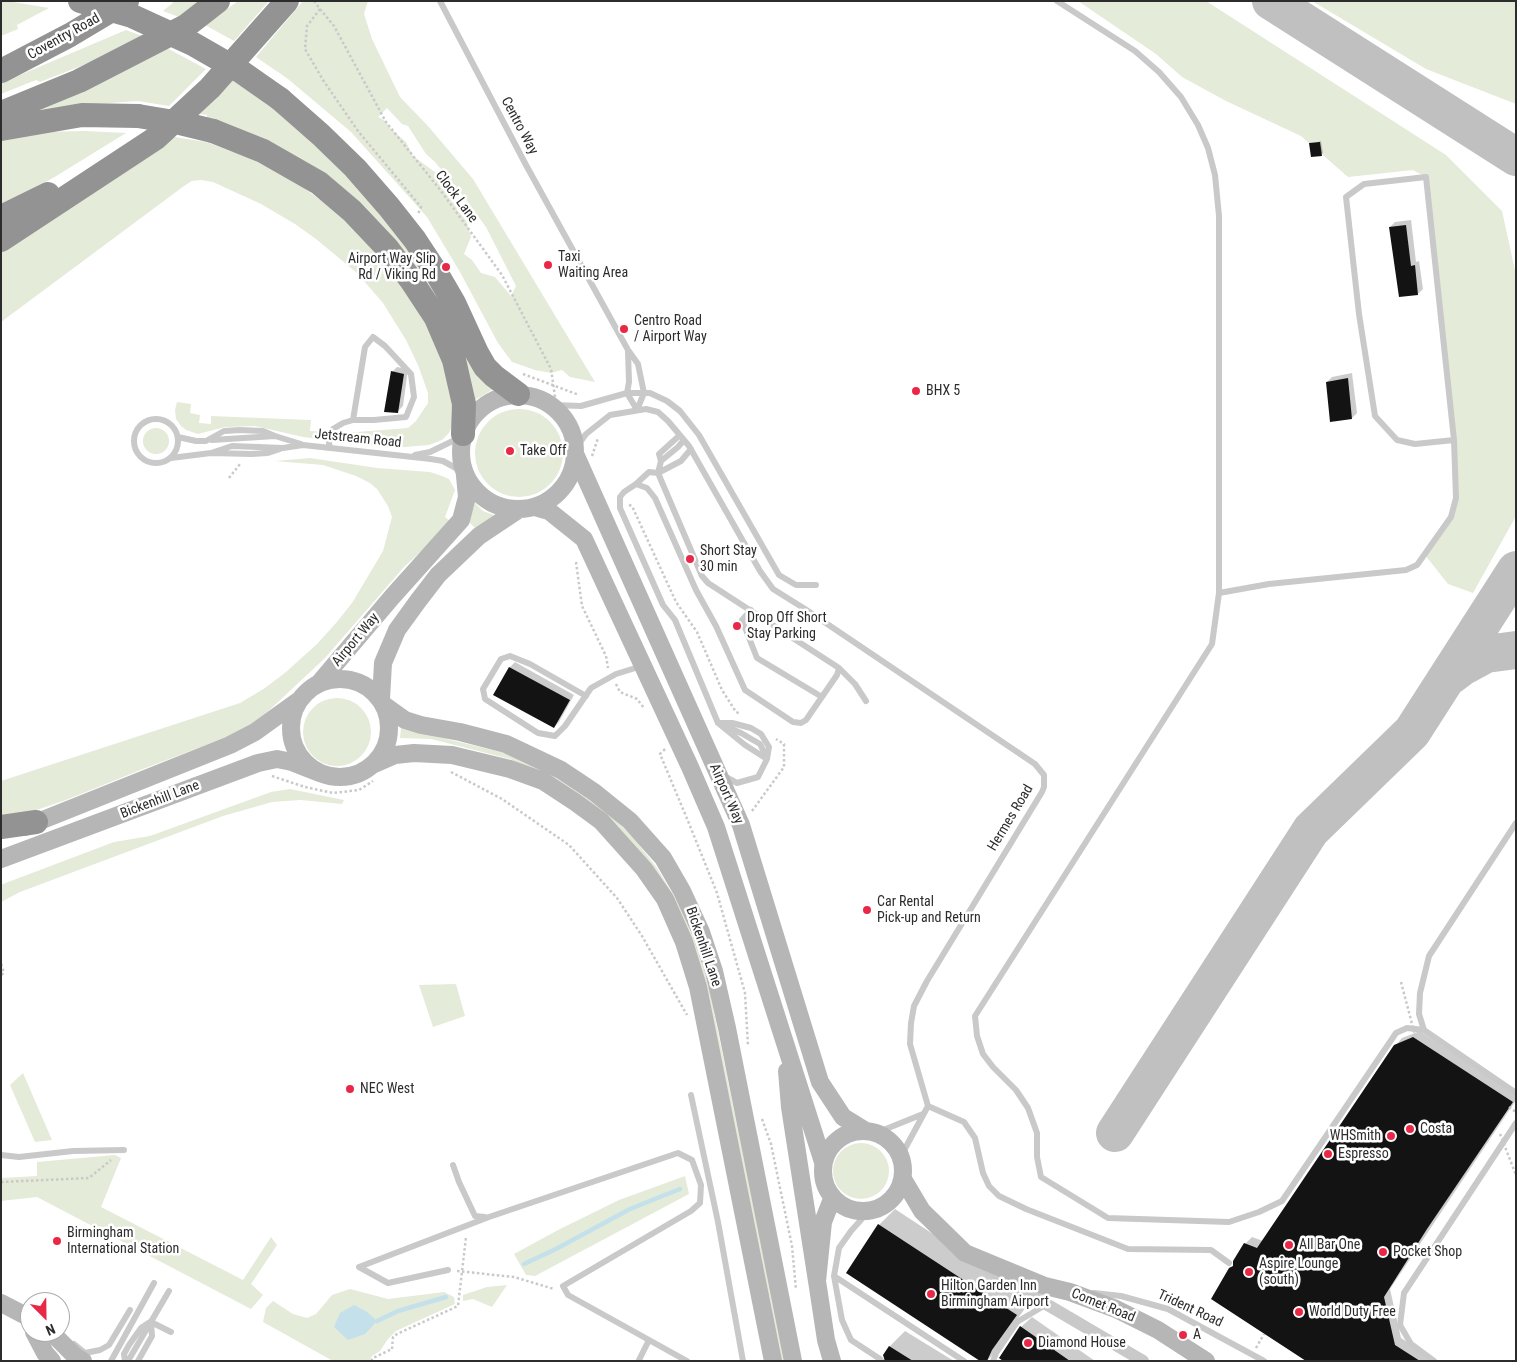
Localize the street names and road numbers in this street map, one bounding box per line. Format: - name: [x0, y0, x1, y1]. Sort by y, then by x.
- street label: Coventry Road: [25, 10, 103, 64]
- street label: Centro Way: [497, 94, 541, 158]
- street label: Clock Lane: [431, 168, 481, 226]
- street label: Jetstream Road: [314, 426, 402, 452]
- street label: Airport Way: [329, 610, 383, 670]
- street label: Airport Way: [705, 761, 747, 827]
- street label: Bickenhill Lane: [118, 777, 202, 823]
- street label: Hermes Road: [985, 782, 1037, 854]
- street label: Bickenhill Lane: [682, 905, 724, 989]
- street label: Comet Road: [1069, 1286, 1137, 1326]
- street label: Trident Road: [1155, 1287, 1225, 1331]

